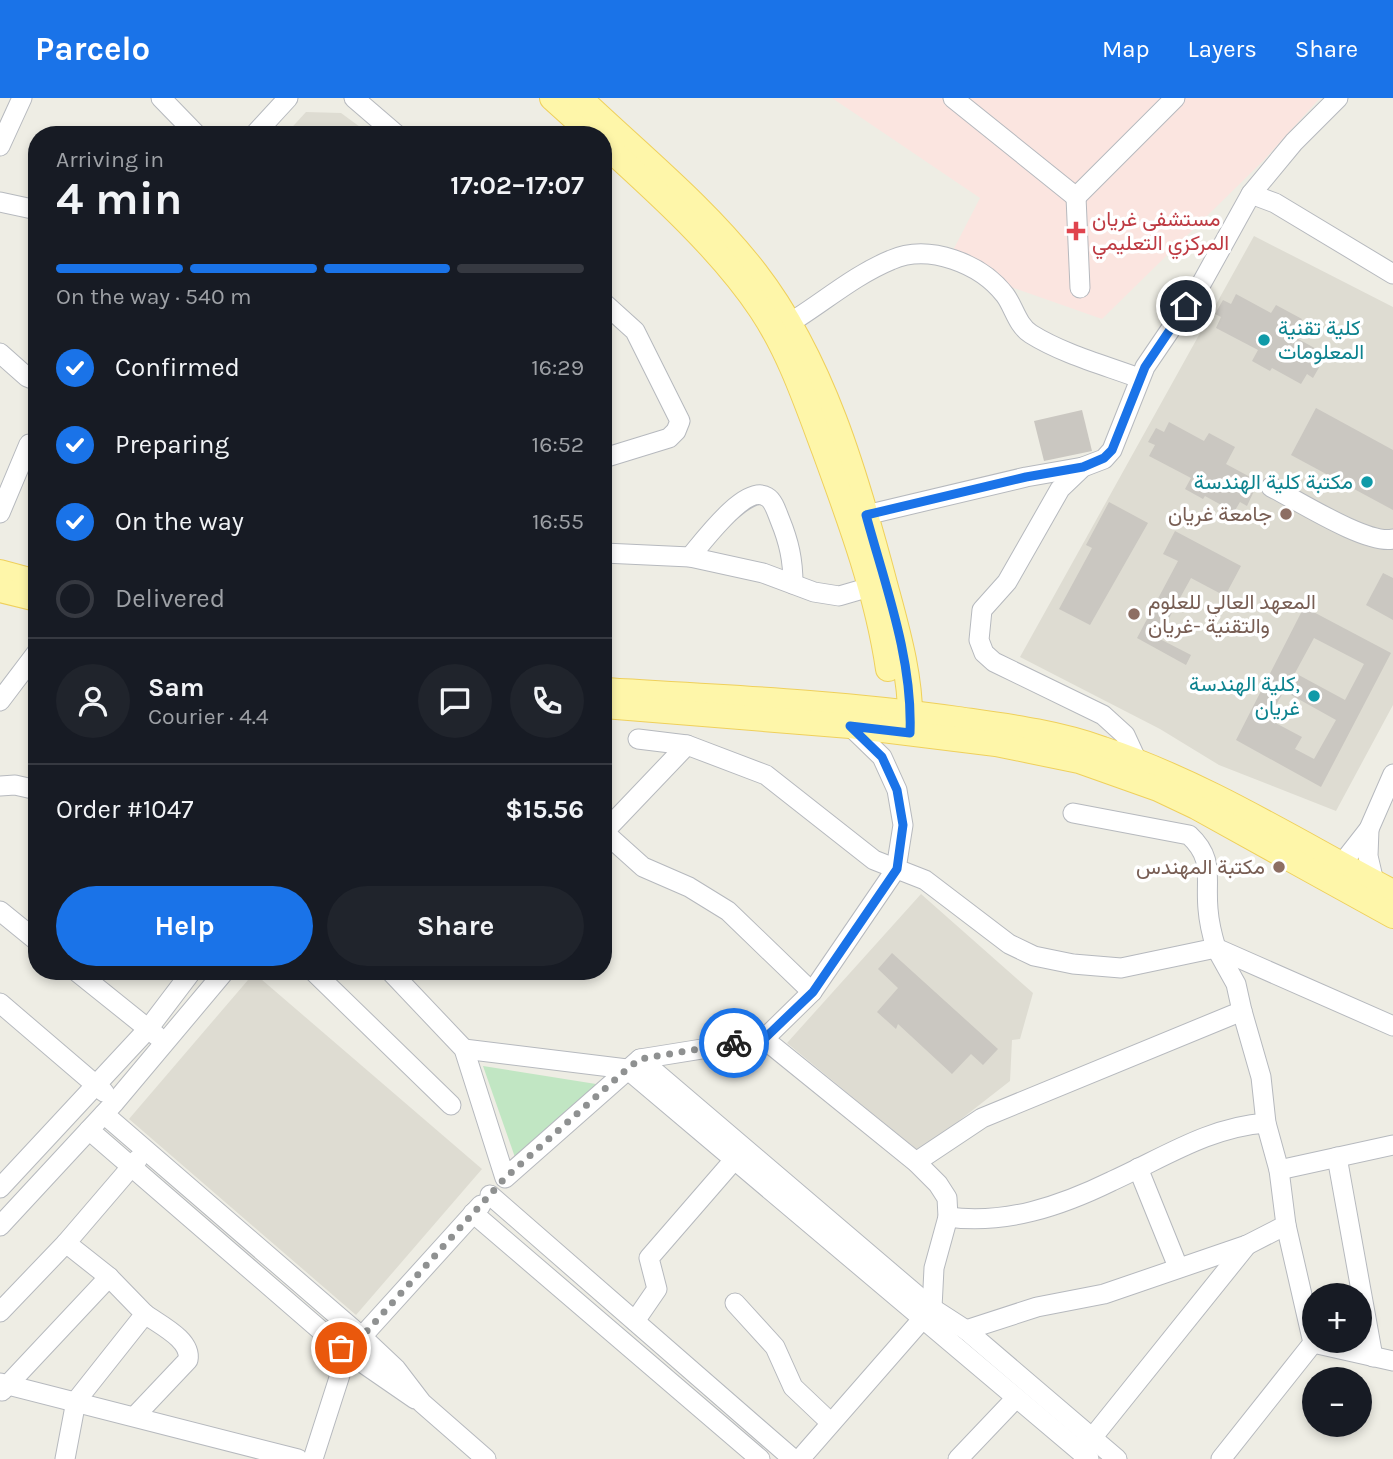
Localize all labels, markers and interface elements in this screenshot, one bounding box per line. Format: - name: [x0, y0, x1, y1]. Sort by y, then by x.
- text: Parcelo: [35, 30, 150, 68]
- text: Map: [1102, 35, 1150, 63]
- text: Layers: [1188, 35, 1257, 63]
- text: Share: [1295, 35, 1358, 63]
- text: Arriving in: [56, 146, 164, 173]
- text: 17:02–17:07: [450, 170, 584, 201]
- text: 4 min: [56, 172, 182, 226]
- place label: مستشفى غريان المركزي التعليمي: [1092, 207, 1229, 260]
- marker: مستشفى غريان المركزي التعليمي: [1066, 221, 1086, 241]
- pin: [1156, 276, 1216, 336]
- text: On the way · 540 m: [56, 283, 252, 310]
- icon: home: [1167, 287, 1205, 325]
- place label: كلية تقنية المعلومات: [1278, 316, 1364, 365]
- marker: كلية تقنية المعلومات: [1256, 332, 1272, 348]
- icon: check: [56, 349, 94, 387]
- text: Confirmed: [115, 352, 240, 383]
- text: 16:29: [531, 354, 584, 381]
- icon: check: [56, 426, 94, 464]
- text: Preparing: [115, 429, 229, 460]
- text: 16:52: [532, 431, 584, 458]
- place label: مكتبة كلية الهندسة: [1194, 470, 1353, 495]
- marker: مكتبة كلية الهندسة: [1359, 474, 1375, 490]
- place label: جامعة غريان: [1168, 502, 1272, 527]
- icon: check: [56, 503, 94, 541]
- text: On the way: [115, 506, 244, 537]
- marker: جامعة غريان: [1278, 506, 1294, 522]
- text: 16:55: [532, 508, 584, 535]
- text: Delivered: [115, 583, 225, 614]
- place label: المعهد العالي للعلوم والتقنية -غريان: [1148, 590, 1316, 639]
- marker: المعهد العالي للعلوم والتقنية -غريان: [1126, 606, 1142, 622]
- button: person: [56, 664, 130, 738]
- button: chat: [418, 664, 492, 738]
- button: phone: [510, 664, 584, 738]
- text: Sam: [148, 672, 204, 703]
- place label: كلية الهندسة, غريان: [1189, 672, 1300, 721]
- marker: كلية الهندسة, غريان: [1306, 688, 1322, 704]
- text: Courier · 4.4: [148, 703, 269, 730]
- text: Order #1047: [56, 794, 194, 825]
- text: $15.56: [505, 794, 584, 825]
- place label: مكتبة المهندس: [1136, 855, 1265, 880]
- marker: مكتبة المهندس: [1271, 859, 1287, 875]
- button: Help: [56, 886, 313, 966]
- button: Share: [327, 886, 584, 966]
- courier: [699, 1008, 769, 1078]
- icon: bike: [715, 1024, 753, 1062]
- map controls: [1302, 1283, 1372, 1437]
- button: +: [1302, 1283, 1372, 1353]
- pin: [311, 1318, 371, 1378]
- icon: bag: [322, 1329, 360, 1367]
- button: −: [1302, 1367, 1372, 1437]

